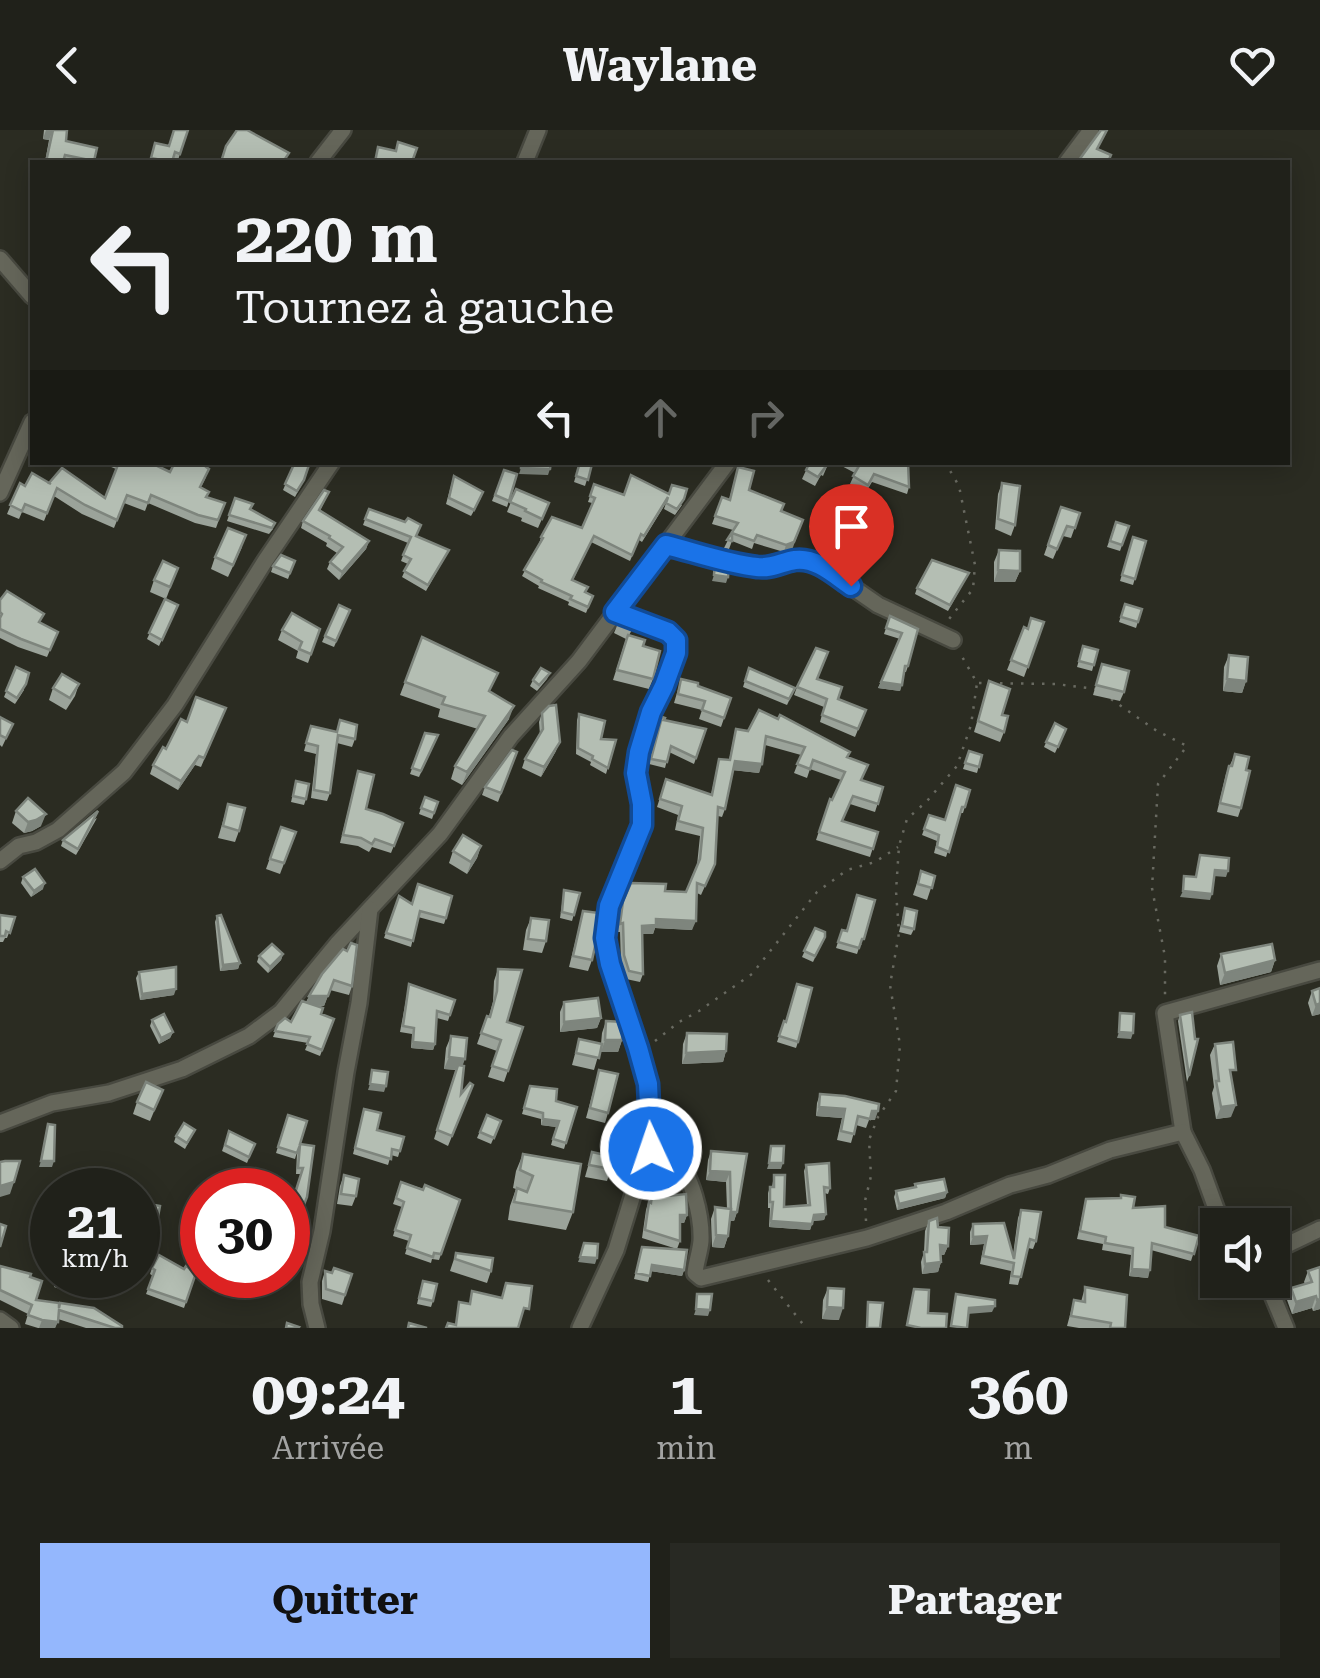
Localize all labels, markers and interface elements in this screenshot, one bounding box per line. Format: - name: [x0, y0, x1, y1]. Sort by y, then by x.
- icon: back: [40, 38, 95, 93]
- icon: heart: [1225, 38, 1280, 93]
- text: Waylane: [563, 39, 757, 92]
- text: 220 m: [235, 197, 438, 279]
- icon: left: [70, 200, 200, 330]
- text: Tournez à gauche: [235, 281, 614, 334]
- icon: left: [528, 390, 583, 445]
- icon: ahead: [633, 390, 688, 445]
- icon: right: [738, 390, 793, 445]
- pin: [809, 484, 894, 587]
- icon: arrive: [824, 499, 879, 554]
- position arrow: [599, 1097, 703, 1201]
- speed limit sign: 30: [180, 1168, 310, 1298]
- text: 21: [67, 1192, 123, 1250]
- map controls: [1200, 1208, 1290, 1298]
- button: sound: [1200, 1208, 1290, 1298]
- text: km/h: [62, 1244, 128, 1273]
- text: 09:24: [251, 1358, 405, 1429]
- text: 1: [669, 1358, 703, 1429]
- text: 360: [968, 1358, 1069, 1429]
- text: Arrivée: [272, 1429, 384, 1467]
- text: min: [656, 1429, 716, 1467]
- text: m: [1004, 1429, 1033, 1467]
- button: Quitter: [40, 1543, 650, 1658]
- button: Partager: [670, 1543, 1280, 1658]

